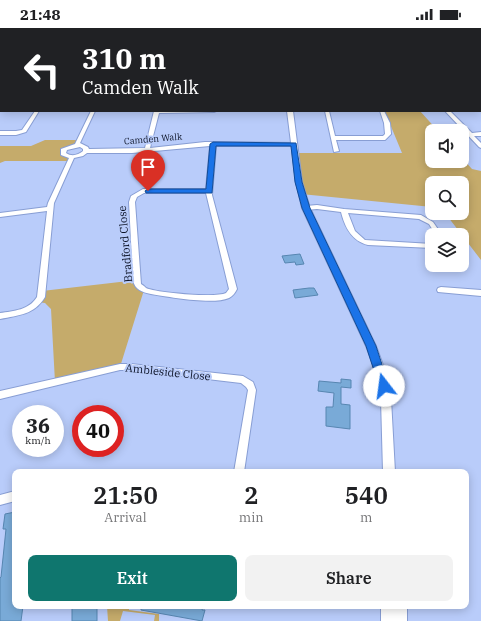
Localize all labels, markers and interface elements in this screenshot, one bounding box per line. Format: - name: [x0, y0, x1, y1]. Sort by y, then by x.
- text: 21:48: [20, 5, 61, 24]
- text: 310 m: [82, 40, 166, 77]
- icon: left: [16, 44, 68, 96]
- text: Camden Walk: [82, 76, 199, 99]
- map controls: [425, 124, 469, 272]
- button: sound: [425, 124, 469, 168]
- street label: Camden Walk: [123, 130, 183, 147]
- pin: [131, 150, 165, 191]
- icon: arrive: [137, 156, 159, 178]
- button: search: [425, 176, 469, 220]
- street label: Bradford Close: [115, 205, 135, 283]
- button: layers: [425, 228, 469, 272]
- street label: Ambleside Close: [125, 361, 211, 383]
- position arrow: [363, 365, 405, 407]
- speed limit sign: 40: [72, 405, 124, 457]
- text: 36: [26, 412, 50, 439]
- text: km/h: [25, 434, 51, 447]
- text: 21:50: [93, 479, 158, 511]
- text: 2: [244, 479, 258, 511]
- text: 540: [345, 479, 388, 511]
- text: Arrival: [104, 509, 147, 526]
- text: min: [239, 509, 264, 526]
- text: m: [360, 509, 373, 526]
- button: Exit: [28, 555, 237, 601]
- button: Share: [245, 555, 453, 601]

